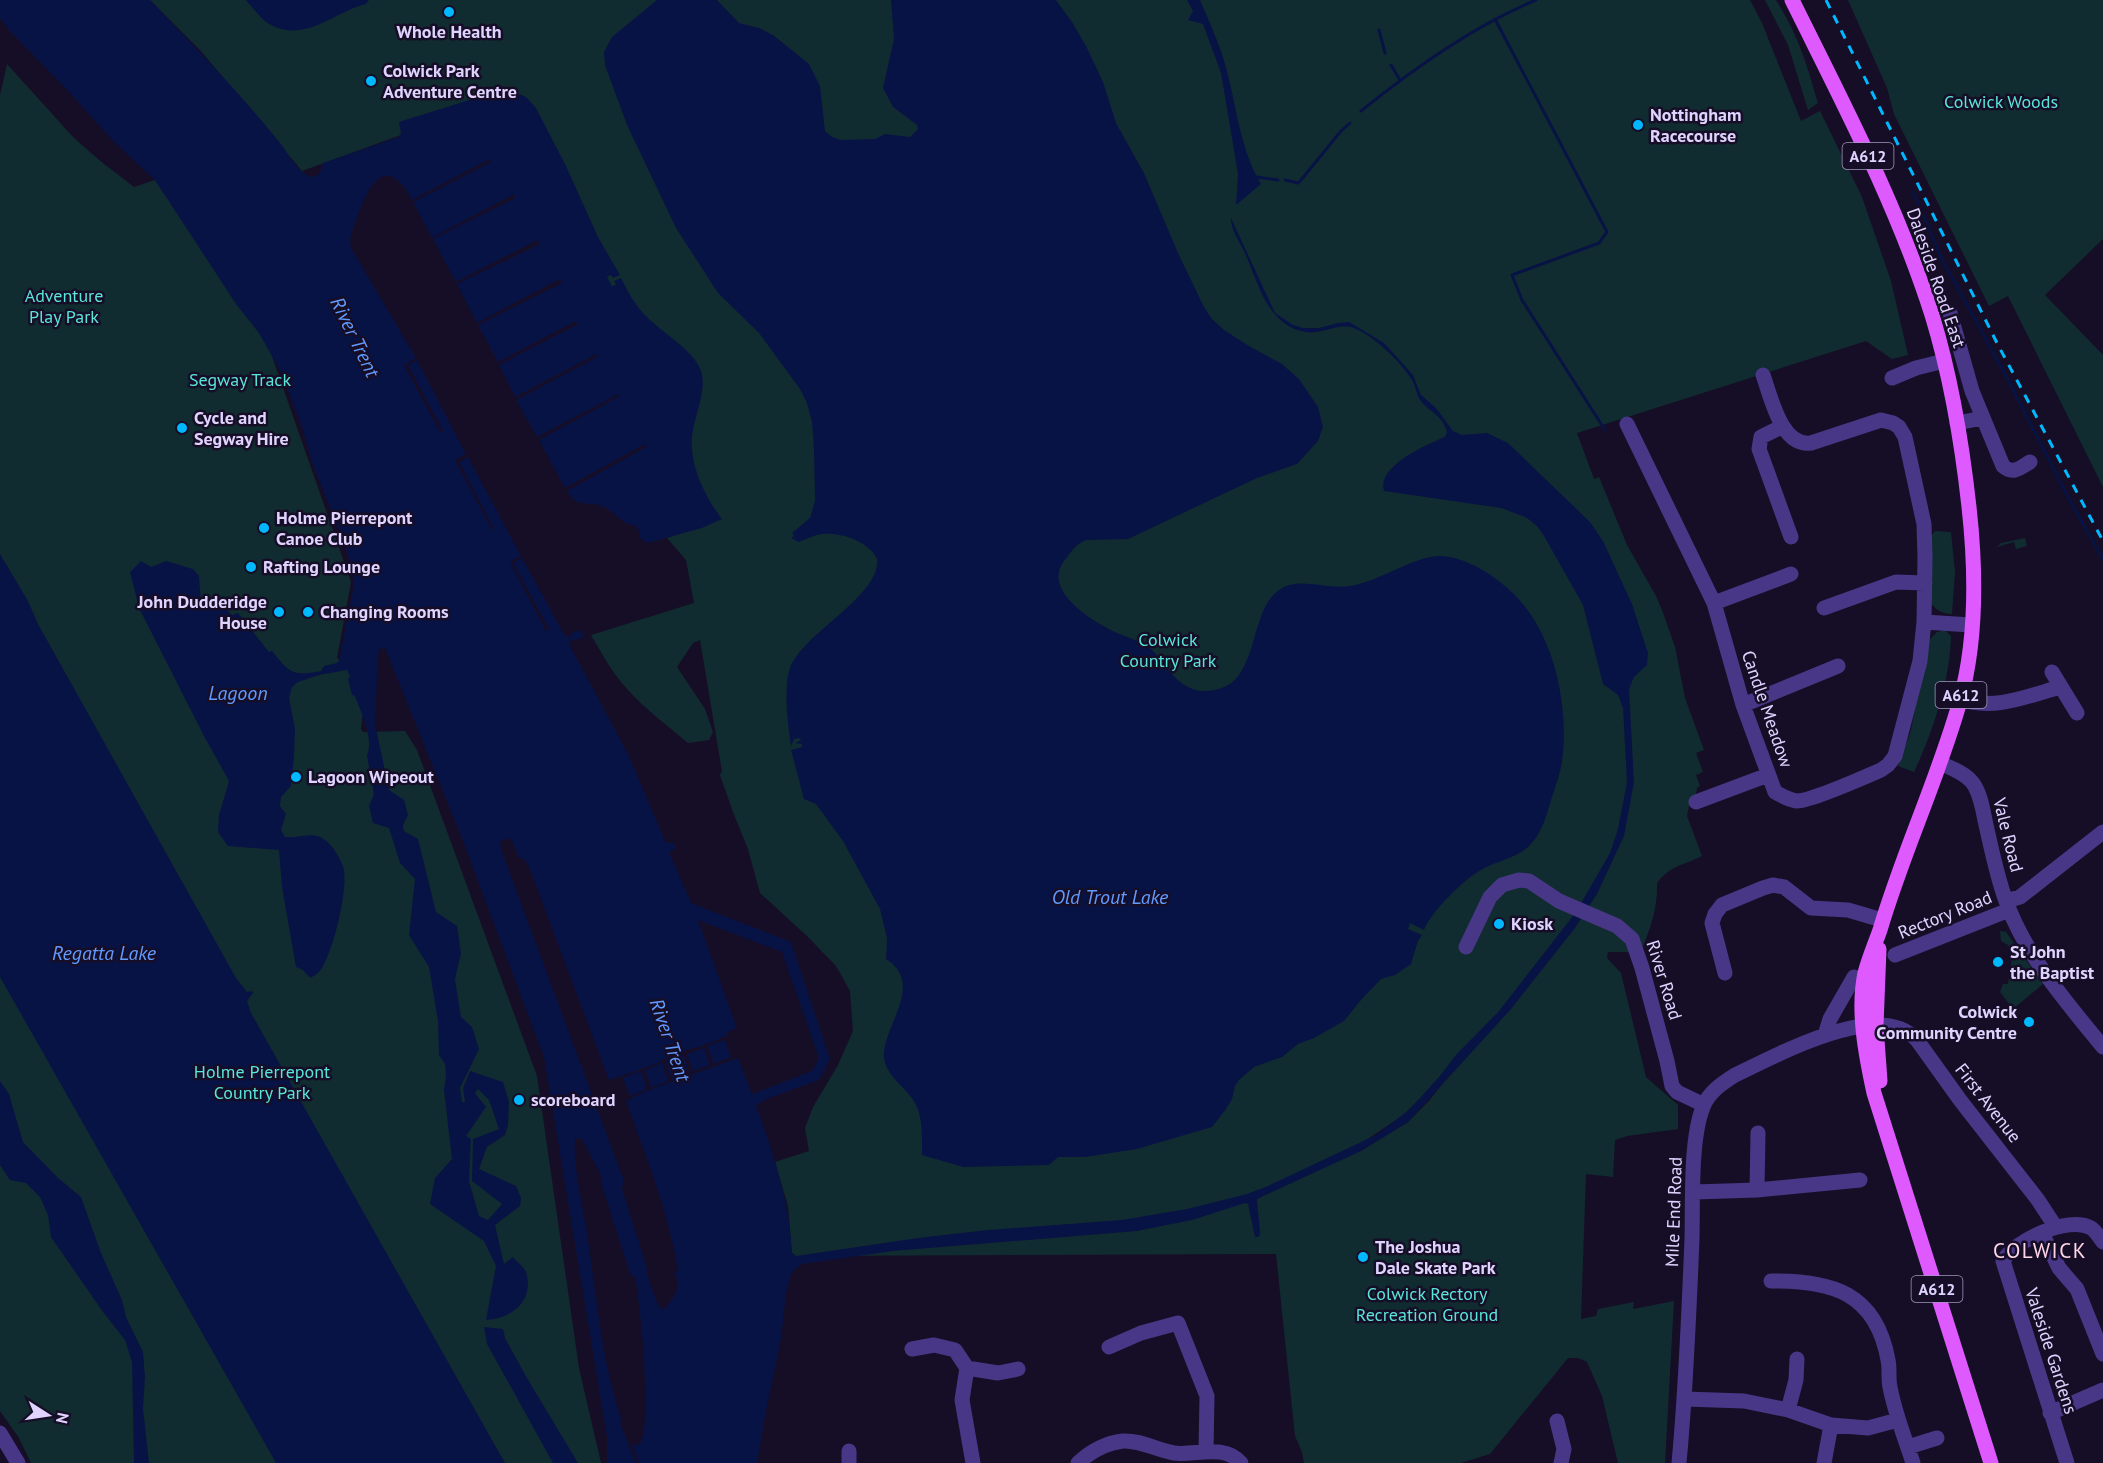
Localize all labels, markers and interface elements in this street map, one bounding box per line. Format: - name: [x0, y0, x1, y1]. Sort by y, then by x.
- marker: Whole Health: [442, 5, 456, 19]
- place label: Whole Health: [396, 20, 502, 43]
- place label: Colwick Park Adventure Centre: [383, 59, 517, 103]
- marker: Colwick Park Adventure Centre: [364, 74, 378, 88]
- park label: Colwick Woods: [1944, 90, 2058, 113]
- place label: Nottingham Racecourse: [1650, 103, 1741, 147]
- marker: Nottingham Racecourse: [1631, 118, 1645, 132]
- road number: A612: [1842, 143, 1894, 169]
- street label: Daleside Road East: [1902, 205, 1971, 351]
- park label: Adventure Play Park: [25, 284, 103, 328]
- water label: River Trent: [324, 293, 386, 383]
- park label: Segway Track: [189, 368, 291, 391]
- place label: Cycle and Segway Hire: [194, 406, 289, 450]
- marker: Cycle and Segway Hire: [175, 421, 189, 435]
- place label: Holme Pierrepont Canoe Club: [276, 506, 413, 550]
- marker: Holme Pierrepont Canoe Club: [257, 521, 271, 535]
- place label: Rafting Lounge: [263, 555, 380, 578]
- marker: Rafting Lounge: [244, 560, 258, 574]
- place label: John Dudderidge House: [137, 590, 267, 634]
- place label: Changing Rooms: [320, 600, 449, 623]
- marker: John Dudderidge House: [272, 605, 286, 619]
- marker: Changing Rooms: [301, 605, 315, 619]
- park label: Colwick Country Park: [1120, 628, 1217, 672]
- street label: Candle Meadow: [1737, 647, 1799, 771]
- water label: Lagoon: [208, 680, 268, 706]
- road number: A612: [1936, 682, 1986, 708]
- place label: Lagoon Wipeout: [308, 765, 435, 788]
- marker: Lagoon Wipeout: [289, 770, 303, 784]
- street label: Vale Road: [1988, 794, 2029, 874]
- water label: Old Trout Lake: [1052, 884, 1169, 910]
- street label: Rectory Road: [1895, 885, 1995, 944]
- place label: Kiosk: [1511, 912, 1553, 935]
- marker: Kiosk: [1492, 917, 1506, 931]
- street label: River Road: [1641, 937, 1687, 1023]
- water label: Regatta Lake: [52, 940, 157, 966]
- place label: St John the Baptist: [2010, 940, 2095, 984]
- marker: St John the Baptist: [1991, 955, 2005, 969]
- water label: River Trent: [644, 995, 697, 1087]
- place label: Colwick Community Centre: [1876, 1000, 2017, 1044]
- marker: Colwick Community Centre: [2022, 1015, 2036, 1029]
- street label: First Avenue: [1950, 1058, 2027, 1147]
- park label: Holme Pierrepont Country Park: [194, 1060, 330, 1104]
- place label: scoreboard: [531, 1088, 615, 1111]
- marker: scoreboard: [512, 1093, 526, 1107]
- street label: Mile End Road: [1660, 1156, 1687, 1268]
- place label: The Joshua Dale Skate Park: [1375, 1235, 1496, 1279]
- district label: COLWICK: [1993, 1237, 2087, 1264]
- marker: The Joshua Dale Skate Park: [1356, 1250, 1370, 1264]
- road number: A612: [1912, 1276, 1962, 1302]
- park label: Colwick Rectory Recreation Ground: [1356, 1282, 1498, 1326]
- street label: Valeside Gardens: [2020, 1284, 2083, 1417]
- north arrow: [18, 1385, 78, 1445]
- text: N: [52, 1411, 74, 1425]

